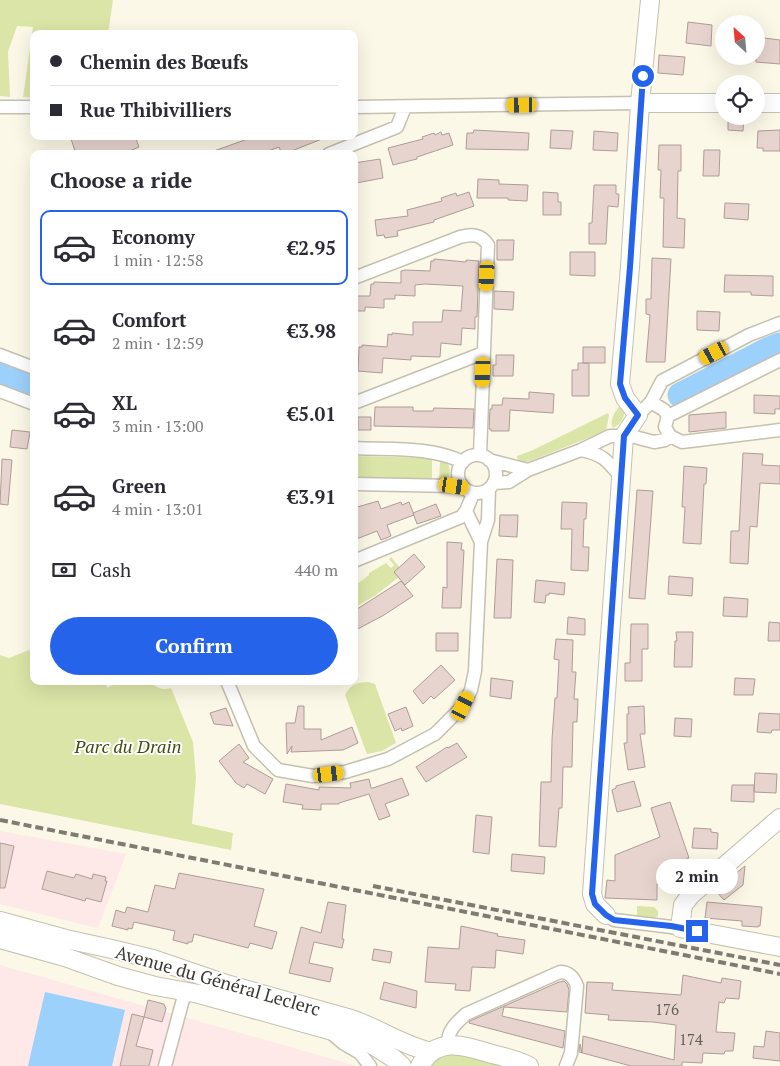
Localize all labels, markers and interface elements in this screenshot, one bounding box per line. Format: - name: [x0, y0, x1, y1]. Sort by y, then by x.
- north arrow: [715, 15, 765, 65]
- map controls: [715, 15, 765, 125]
- text: Chemin des Bœufs: [80, 49, 248, 74]
- route start: [632, 65, 654, 87]
- button: locate: [715, 75, 765, 125]
- text: Rue Thibivilliers: [80, 97, 231, 122]
- car: [506, 97, 537, 113]
- text: Choose a ride: [50, 165, 192, 194]
- text: Economy: [112, 224, 195, 249]
- icon: car: [52, 225, 97, 270]
- text: €2.95: [287, 235, 336, 260]
- text: 1 min · 12:58: [112, 249, 204, 271]
- car: [478, 261, 495, 291]
- text: Comfort: [112, 307, 187, 332]
- icon: car: [52, 308, 97, 353]
- text: €3.98: [287, 318, 336, 343]
- text: 2 min · 12:59: [112, 332, 204, 354]
- car: [697, 339, 730, 367]
- car: [474, 357, 491, 387]
- text: XL: [112, 390, 137, 415]
- icon: car: [52, 391, 97, 436]
- text: €5.01: [287, 401, 336, 426]
- text: 3 min · 13:00: [112, 415, 204, 437]
- text: Green: [112, 473, 166, 498]
- icon: car: [52, 474, 97, 519]
- car: [438, 476, 469, 496]
- text: €3.91: [287, 484, 336, 509]
- text: 4 min · 13:01: [112, 498, 204, 520]
- icon: cash: [50, 556, 78, 584]
- text: Cash: [90, 557, 131, 582]
- text: 440 m: [295, 559, 338, 581]
- button: Confirm: [50, 617, 338, 675]
- car: [449, 689, 476, 723]
- park label: Parc du Drain: [74, 734, 181, 758]
- car: [313, 765, 344, 783]
- callout: 2 min: [656, 858, 738, 894]
- text: 2 min: [675, 865, 719, 887]
- route end: [686, 920, 708, 942]
- street label: Avenue du Général Leclerc: [113, 939, 323, 1021]
- house number: 176: [655, 999, 679, 1019]
- house number: 174: [679, 1029, 703, 1049]

